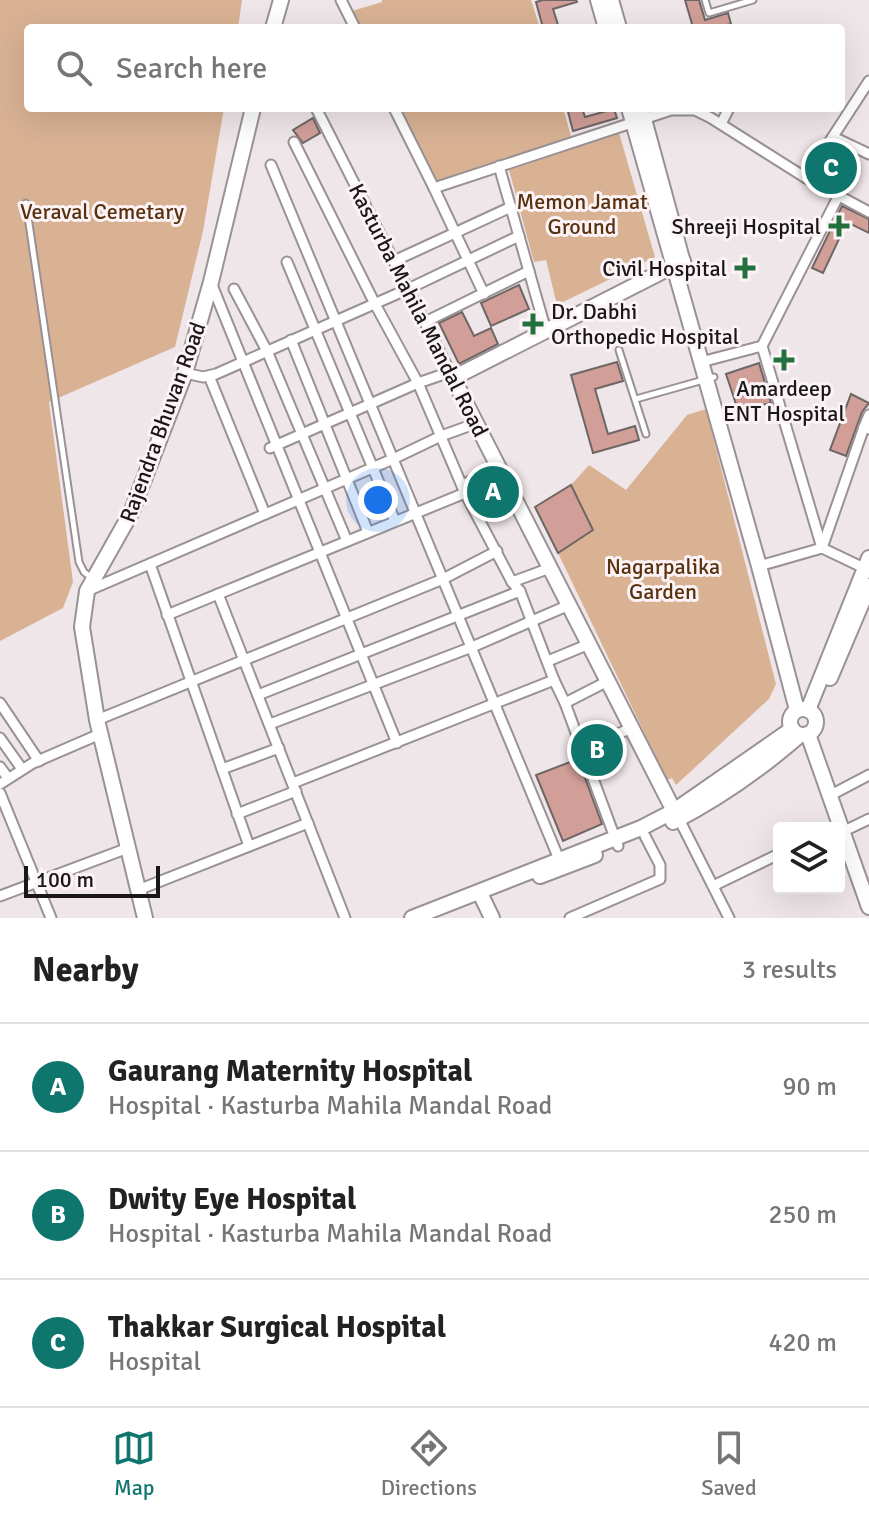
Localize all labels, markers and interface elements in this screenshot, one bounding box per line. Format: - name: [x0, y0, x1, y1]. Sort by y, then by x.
- search box: [24, 24, 845, 112]
- icon: search: [52, 46, 96, 90]
- text: Search here: [116, 50, 267, 87]
- pin: C: [805, 138, 857, 198]
- street label: Kasturba Mahila Mandal Road: [343, 179, 494, 441]
- park label: Memon Jamat Ground: [516, 188, 648, 240]
- park label: Veraval Cemetary: [20, 198, 185, 225]
- place label: Shreeji Hospital: [671, 213, 821, 240]
- marker: Shreeji Hospital: [828, 215, 850, 237]
- place label: Civil Hospital: [602, 255, 727, 282]
- marker: Civil Hospital: [734, 257, 756, 279]
- place label: Dr. Dabhi Orthopedic Hospital: [551, 298, 739, 350]
- marker: Dr. Dabhi Orthopedic Hospital: [522, 313, 544, 335]
- street label: Rajendra Bhuvan Road: [114, 318, 211, 526]
- marker: Amardeep ENT Hospital: [773, 349, 795, 371]
- place label: Amardeep ENT Hospital: [723, 375, 845, 427]
- pin: A: [467, 462, 519, 522]
- your location: [358, 480, 398, 520]
- park label: Nagarpalika Garden: [606, 553, 720, 605]
- pin: B: [571, 720, 623, 780]
- map controls: [773, 822, 845, 894]
- button: layers: [773, 822, 845, 894]
- scale bar: [24, 862, 160, 898]
- text: 100 m: [36, 866, 94, 893]
- text: Nearby: [32, 949, 139, 991]
- text: 3 results: [742, 954, 837, 986]
- text: Gaurang Maternity Hospital: [108, 1053, 472, 1090]
- text: A: [50, 1071, 66, 1103]
- text: 90 m: [782, 1071, 837, 1103]
- text: Hospital · Kasturba Mahila Mandal Road: [108, 1090, 552, 1122]
- text: Dwity Eye Hospital: [108, 1181, 356, 1218]
- text: B: [50, 1199, 66, 1231]
- text: 250 m: [768, 1199, 837, 1231]
- text: Hospital · Kasturba Mahila Mandal Road: [108, 1218, 552, 1250]
- text: Thakkar Surgical Hospital: [108, 1309, 446, 1346]
- text: C: [50, 1327, 66, 1359]
- text: 420 m: [768, 1327, 837, 1359]
- text: Hospital: [108, 1346, 201, 1378]
- tab: Map: [112, 1426, 156, 1501]
- tab: Directions: [381, 1426, 477, 1501]
- tab: Saved: [701, 1426, 757, 1501]

